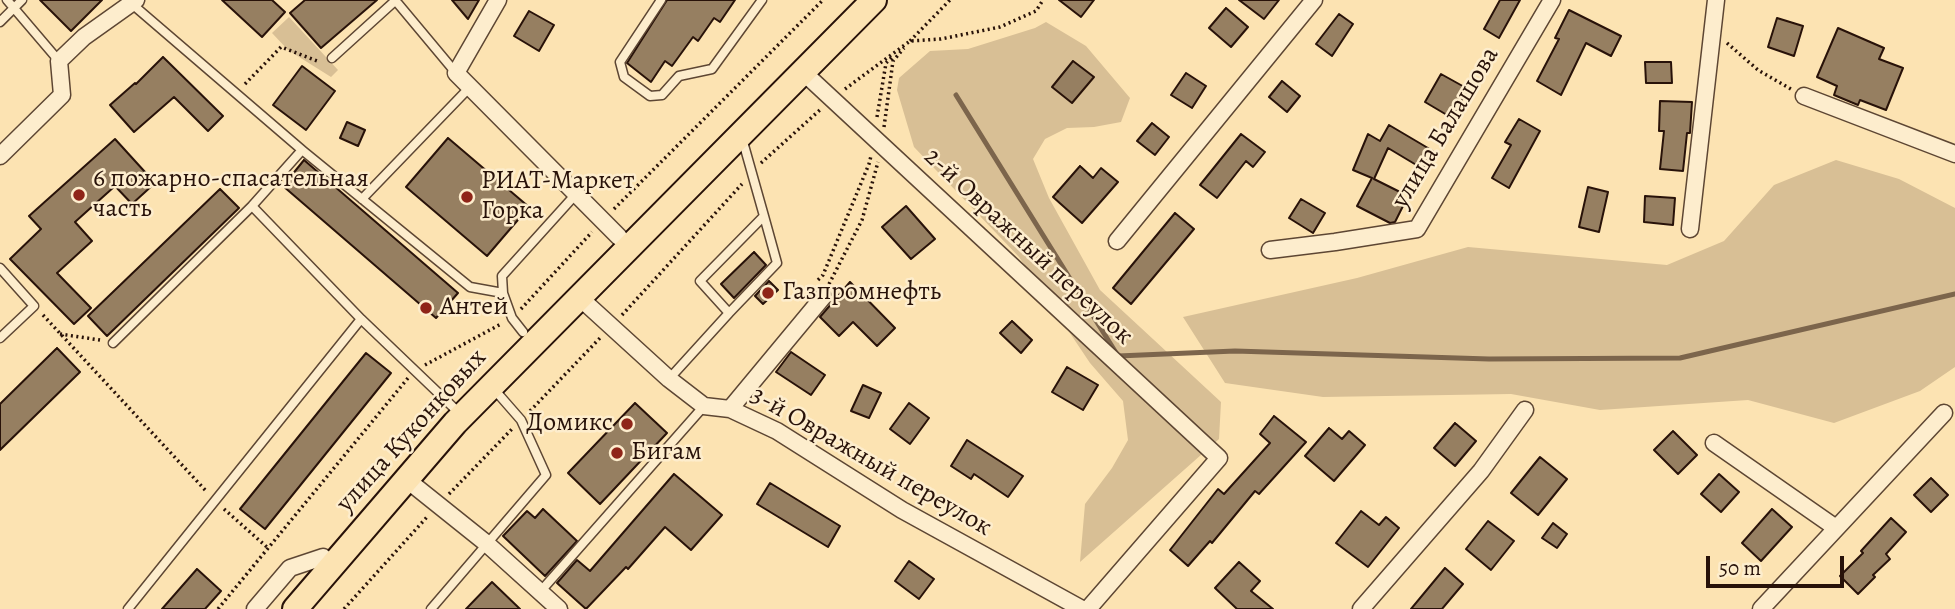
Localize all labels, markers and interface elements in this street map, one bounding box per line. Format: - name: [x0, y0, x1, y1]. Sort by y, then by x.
- street label: улица Балашова: [1386, 42, 1506, 214]
- street label: 2-й Овражный переулок: [917, 142, 1139, 352]
- place label: 6 пожарно-спасательная часть: [93, 164, 369, 226]
- place label: РИАТ-Маркет Горка: [481, 166, 634, 228]
- marker: 6 пожарно-спасательная часть: [71, 187, 87, 203]
- marker: РИАТ-Маркет Горка: [459, 189, 475, 205]
- place label: Газпромнефть: [782, 277, 941, 309]
- marker: Газпромнефть: [760, 285, 776, 301]
- place label: Антей: [440, 292, 508, 324]
- marker: Антей: [418, 300, 434, 316]
- street label: улица Куконковых: [330, 343, 494, 519]
- street label: 3-й Овражный переулок: [745, 380, 997, 544]
- place label: Домикс: [526, 408, 613, 440]
- marker: Домикс: [619, 416, 635, 432]
- place label: Бигам: [631, 437, 702, 469]
- marker: Бигам: [609, 445, 625, 461]
- scale bar: [1710, 542, 1848, 586]
- text: 50 m: [1719, 554, 1761, 582]

